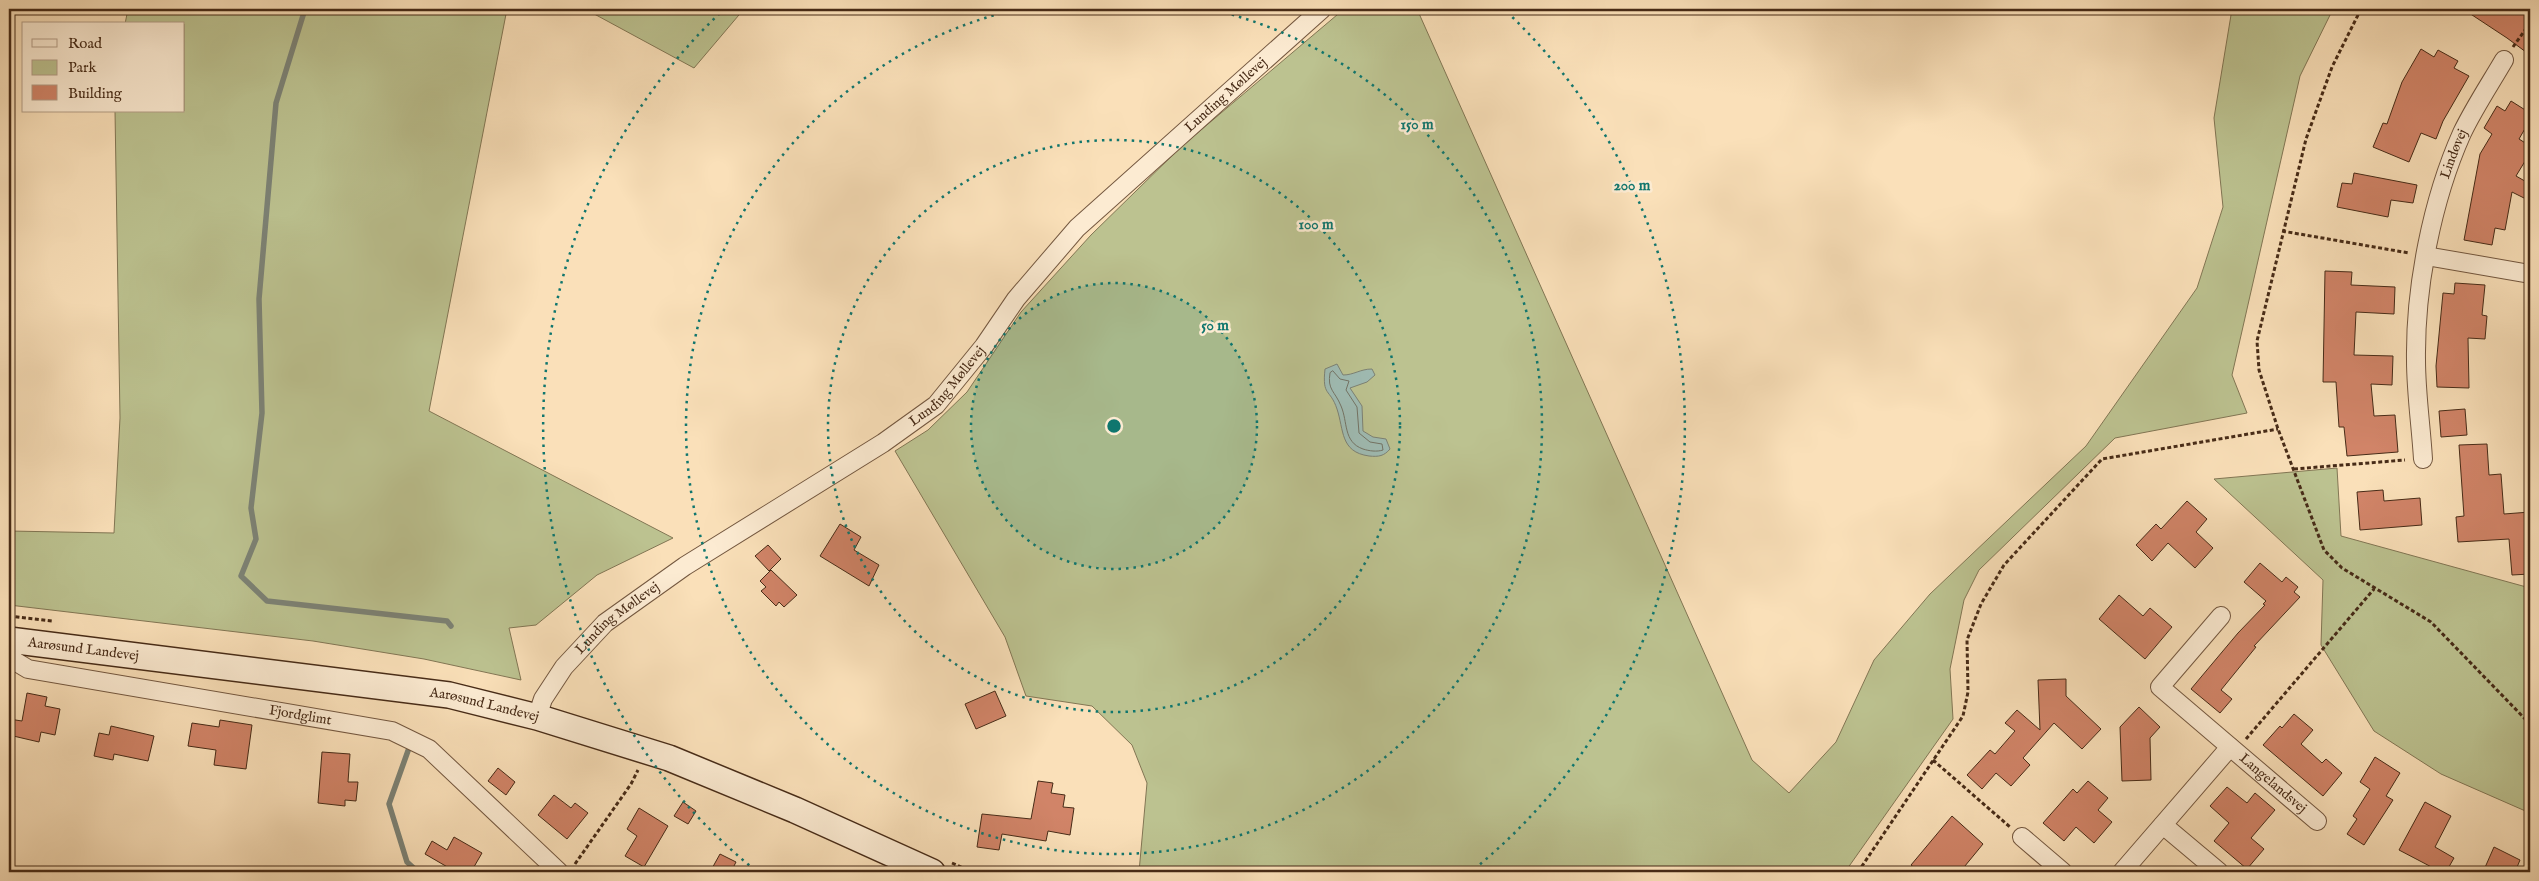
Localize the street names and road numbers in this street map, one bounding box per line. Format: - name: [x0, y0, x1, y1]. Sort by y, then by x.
- street label: Lunding Møllevej: [1181, 53, 1271, 137]
- street label: Lindøvej: [2436, 126, 2472, 181]
- street label: Lunding Møllevej: [905, 342, 989, 430]
- street label: Lunding Møllevej: [571, 578, 663, 658]
- street label: Aarøsund Landevej: [26, 633, 140, 665]
- street label: Aarøsund Landevej: [428, 684, 541, 726]
- street label: Fjordglimt: [268, 701, 333, 730]
- street label: Langelandsvej: [2235, 749, 2310, 817]

